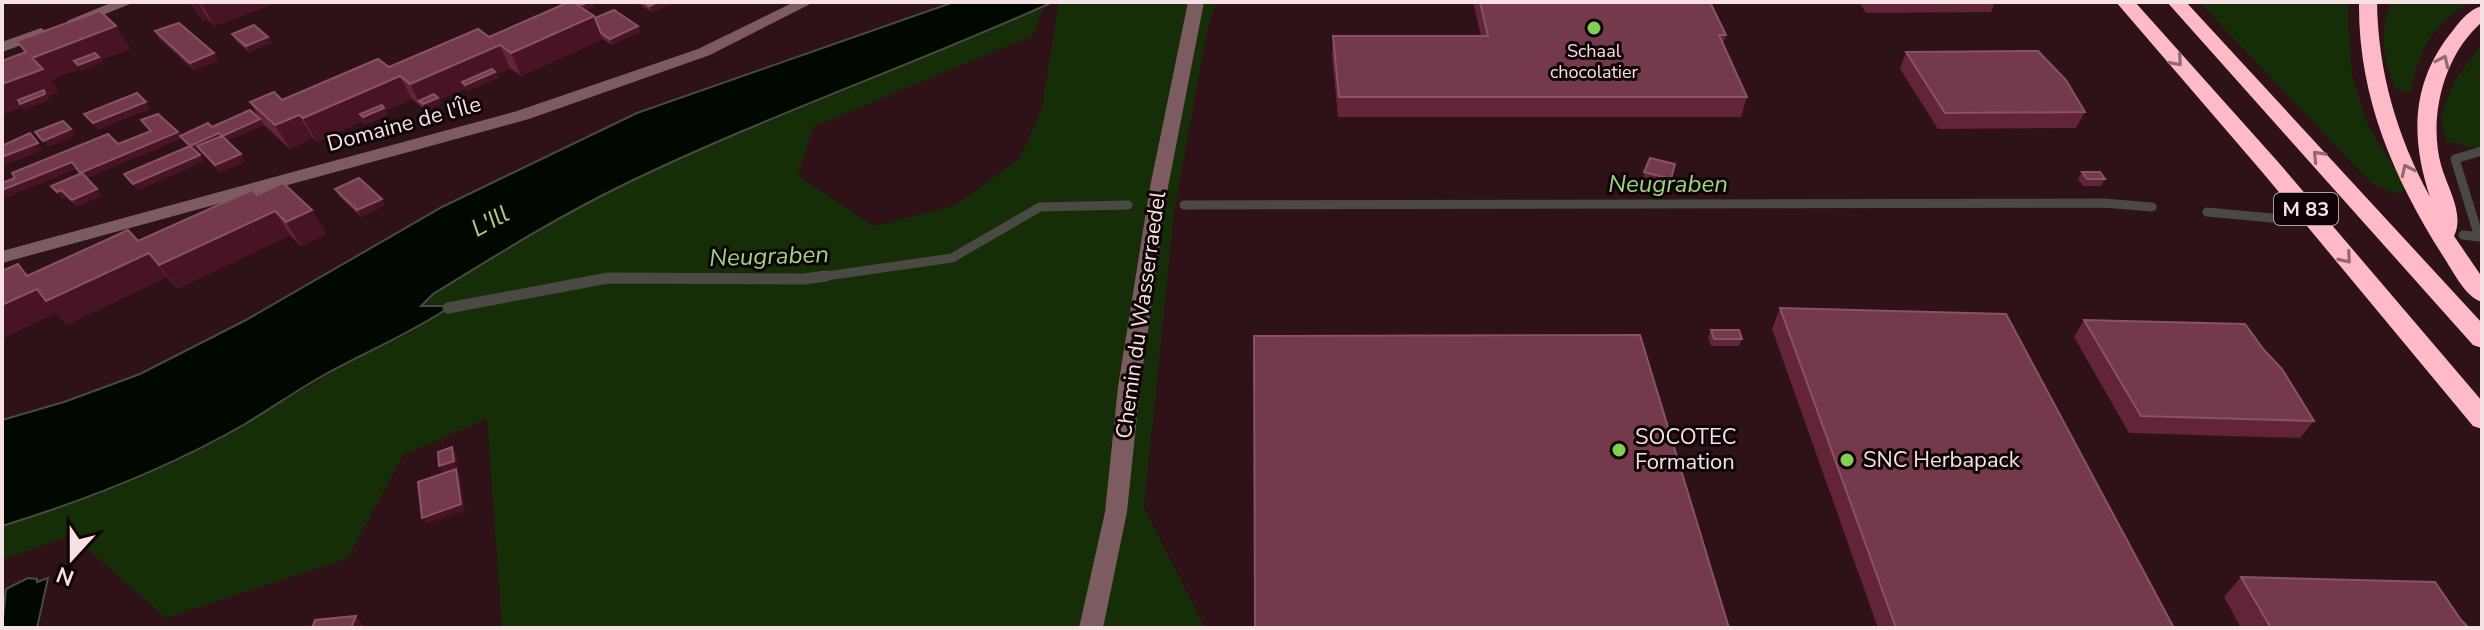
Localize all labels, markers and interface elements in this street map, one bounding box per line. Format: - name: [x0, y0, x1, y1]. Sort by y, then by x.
- marker: Schaal chocolatier: [1585, 19, 1603, 37]
- place label: Schaal chocolatier: [1550, 39, 1639, 84]
- one-way arrow: [2167, 51, 2182, 66]
- one-way arrow: [2433, 55, 2449, 70]
- street label: Domaine de l'Île: [324, 89, 484, 159]
- one-way arrow: [2313, 151, 2328, 165]
- one-way arrow: [2401, 163, 2417, 178]
- water label: Neugraben: [1608, 168, 1728, 200]
- street label: Chemin du Wasserraedel: [1109, 189, 1173, 441]
- road number: M 83: [2274, 193, 2338, 225]
- water label: L'Ill: [465, 198, 515, 244]
- water label: Neugraben: [709, 238, 829, 274]
- one-way arrow: [2336, 248, 2351, 263]
- place label: SOCOTEC Formation: [1635, 422, 1736, 477]
- marker: SOCOTEC Formation: [1610, 441, 1628, 459]
- place label: SNC Herbapack: [1863, 445, 2021, 475]
- marker: SNC Herbapack: [1838, 451, 1856, 469]
- north arrow: [32, 518, 112, 598]
- text: N: [52, 559, 78, 593]

